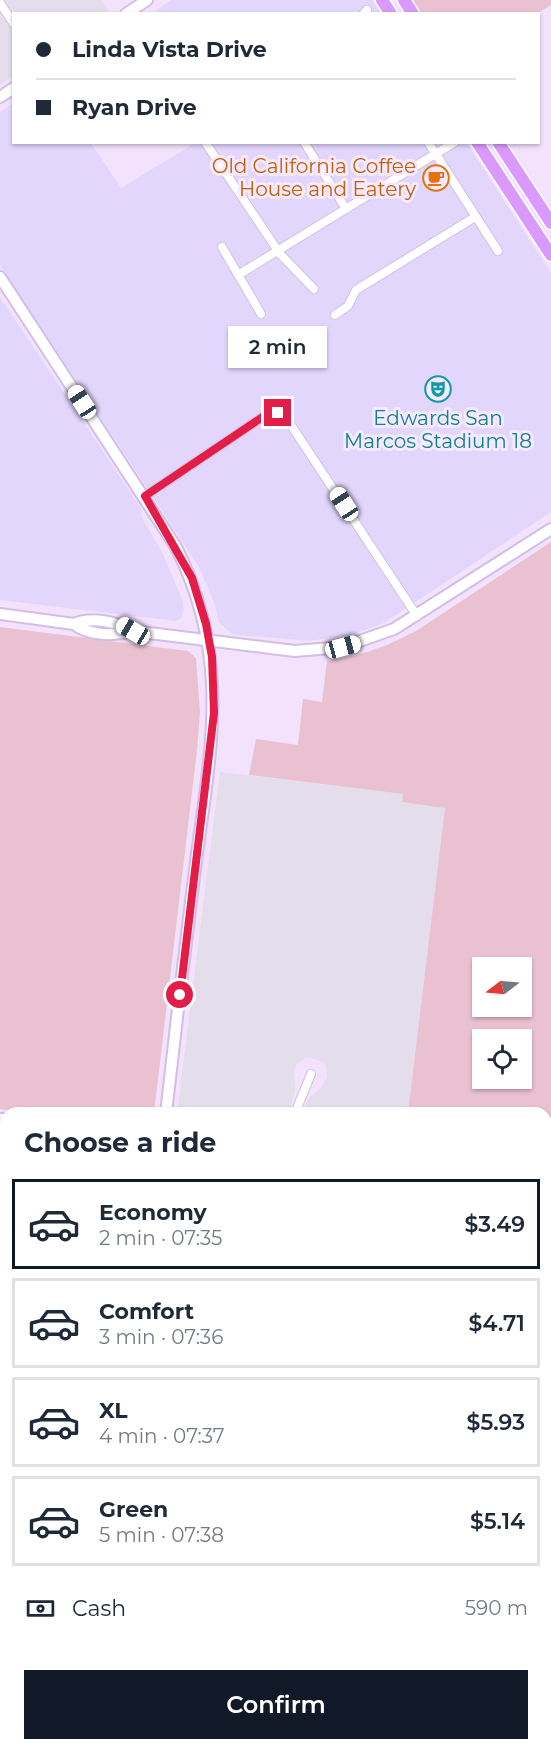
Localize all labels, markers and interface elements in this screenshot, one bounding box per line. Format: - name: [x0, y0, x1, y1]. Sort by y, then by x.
- text: Linda Vista Drive: [72, 36, 267, 63]
- text: Ryan Drive: [72, 94, 197, 121]
- place label: Old California Coffee House and Eatery: [212, 154, 416, 201]
- cafe icon: Old California Coffee House and Eatery: [421, 163, 451, 193]
- callout: 2 min: [228, 326, 328, 368]
- text: 2 min: [249, 335, 306, 359]
- theatre icon: Edwards San Marcos Stadium 18: [423, 374, 453, 404]
- car: [65, 382, 99, 422]
- route end: [264, 399, 291, 426]
- place label: Edwards San Marcos Stadium 18: [344, 406, 532, 453]
- car: [327, 484, 361, 524]
- car: [113, 614, 153, 648]
- car: [323, 634, 363, 660]
- north arrow: [472, 957, 532, 1017]
- map controls: [472, 957, 532, 1089]
- route start: [166, 981, 193, 1008]
- button: locate: [472, 1029, 532, 1089]
- text: Choose a ride: [24, 1126, 216, 1159]
- icon: car: [27, 1197, 81, 1251]
- text: Economy: [99, 1199, 207, 1226]
- text: $3.49: [465, 1211, 525, 1238]
- text: 2 min · 07:35: [99, 1226, 222, 1250]
- icon: car: [27, 1296, 81, 1350]
- text: Comfort: [99, 1298, 194, 1325]
- text: $4.71: [469, 1310, 525, 1337]
- text: 3 min · 07:36: [99, 1325, 223, 1349]
- icon: car: [27, 1395, 81, 1449]
- text: XL: [99, 1397, 128, 1424]
- text: $5.93: [467, 1409, 525, 1436]
- text: 4 min · 07:37: [99, 1424, 225, 1448]
- icon: car: [27, 1494, 81, 1548]
- text: Green: [99, 1496, 168, 1523]
- text: $5.14: [470, 1508, 525, 1535]
- text: 5 min · 07:38: [99, 1523, 224, 1547]
- icon: cash: [24, 1592, 57, 1625]
- text: Cash: [72, 1595, 126, 1622]
- text: 590 m: [465, 1596, 528, 1620]
- button: Confirm: [24, 1670, 528, 1739]

